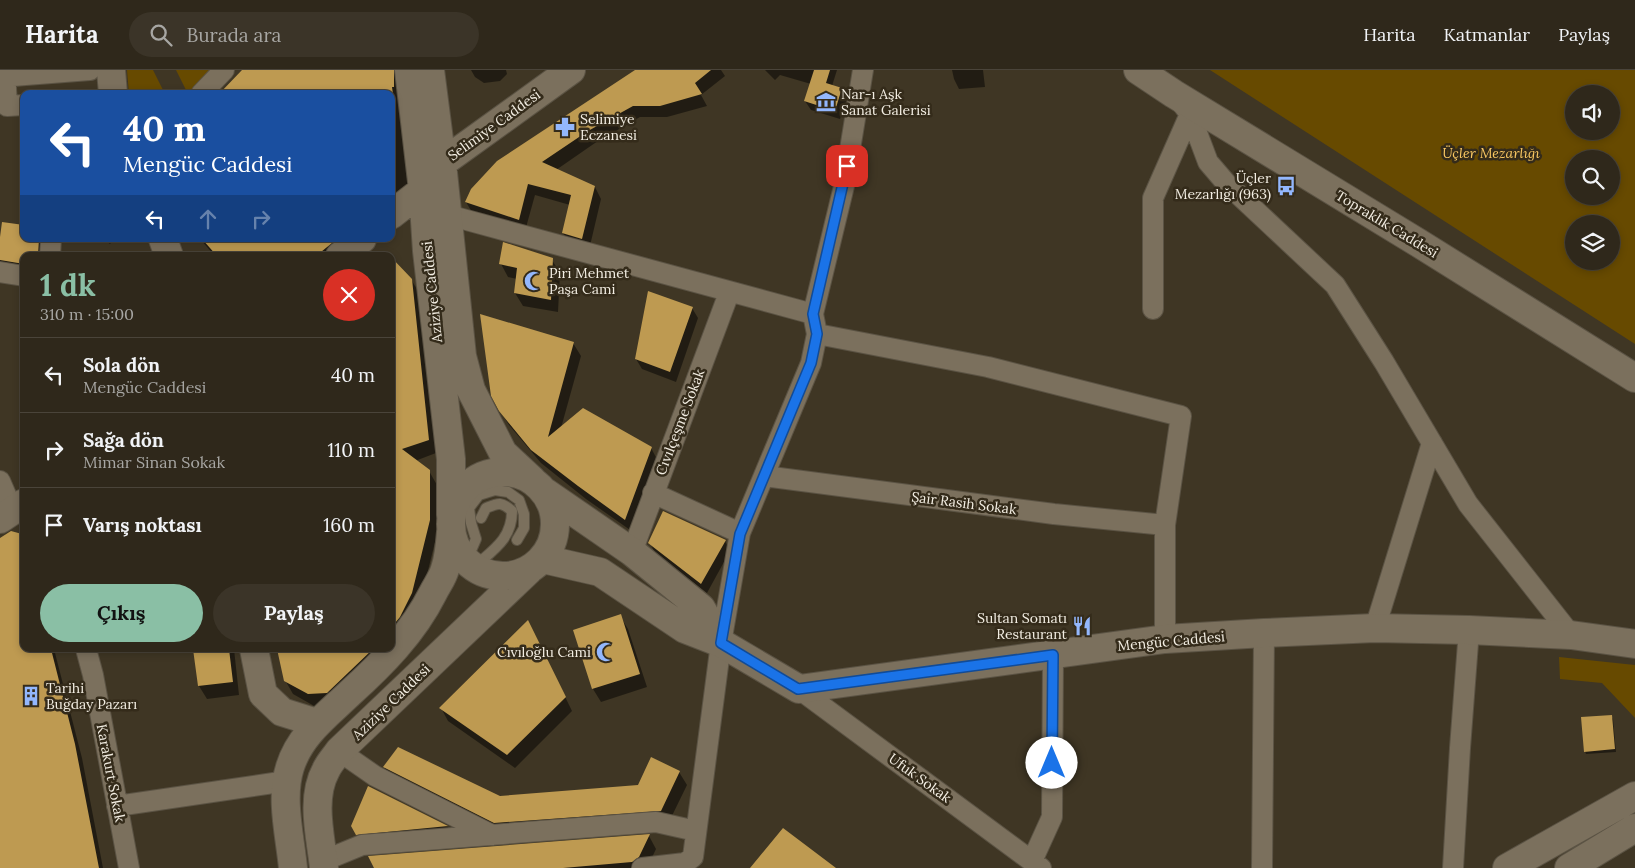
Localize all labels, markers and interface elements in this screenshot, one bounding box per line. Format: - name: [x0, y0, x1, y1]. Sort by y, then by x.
- search box: [129, 12, 479, 57]
- text: Harita: [25, 19, 99, 50]
- icon: search: [147, 21, 175, 49]
- text: Burada ara: [187, 23, 281, 47]
- text: Harita: [1363, 23, 1415, 46]
- text: Katmanlar: [1443, 23, 1530, 46]
- text: Paylaş: [1558, 23, 1610, 46]
- street label: Selimiye Caddesi: [444, 85, 544, 165]
- place label: Nar-ı Aşk Sanat Galerisi: [841, 85, 931, 119]
- map controls: [1565, 85, 1620, 270]
- button: sound: [1565, 85, 1620, 140]
- museum icon: Nar-ı Aşk Sanat Galerisi: [815, 91, 837, 113]
- text: 40 m: [123, 106, 206, 151]
- icon: left: [40, 110, 105, 175]
- place label: Selimiye Eczanesi: [580, 110, 637, 144]
- pharmacy icon: Selimiye Eczanesi: [554, 116, 576, 138]
- park label: Üçler Mezarlığı: [1442, 144, 1540, 162]
- pin: [826, 145, 868, 187]
- text: Mengüc Caddesi: [123, 150, 292, 178]
- button: search: [1565, 150, 1620, 205]
- icon: arrive: [833, 152, 861, 180]
- place label: Üçler Mezarlığı (963): [1175, 169, 1271, 203]
- bus stop icon: Üçler Mezarlığı (963): [1275, 175, 1297, 197]
- street label: Topraklık Caddesi: [1333, 186, 1442, 262]
- icon: left: [141, 205, 169, 233]
- icon: ahead: [194, 205, 222, 233]
- icon: right: [247, 205, 275, 233]
- button: layers: [1565, 215, 1620, 270]
- street label: Aziziye Caddesi: [418, 240, 446, 344]
- place label: Piri Mehmet Paşa Cami: [549, 264, 630, 298]
- text: 1 dk: [40, 266, 96, 304]
- button: close: [323, 269, 375, 321]
- mosque icon: Piri Mehmet Paşa Cami: [523, 270, 545, 292]
- text: 310 m · 15:00: [40, 304, 134, 324]
- text: Sola dön: [83, 353, 160, 377]
- icon: left: [40, 361, 68, 389]
- text: 40 m: [331, 363, 375, 387]
- street label: Cıvılçeşme Sokak: [652, 366, 709, 478]
- text: Mengüc Caddesi: [83, 377, 206, 397]
- text: Sağa dön: [83, 428, 164, 452]
- icon: right: [40, 436, 68, 464]
- text: 110 m: [327, 438, 375, 462]
- text: Mimar Sinan Sokak: [83, 452, 225, 472]
- street label: Şair Rasih Sokak: [910, 488, 1018, 518]
- icon: arrive: [40, 511, 68, 539]
- text: Varış noktası: [83, 513, 202, 537]
- text: 160 m: [323, 513, 375, 537]
- button: Çıkış: [40, 584, 203, 642]
- button: Paylaş: [213, 584, 375, 642]
- place label: Sultan Somatı Restaurant: [977, 609, 1068, 643]
- restaurant icon: Sultan Somatı Restaurant: [1071, 615, 1093, 637]
- street label: Mengüc Caddesi: [1117, 627, 1226, 655]
- mosque icon: Cıvıloğlu Cami: [595, 641, 617, 663]
- place label: Cıvıloğlu Cami: [497, 643, 591, 661]
- street label: Aziziye Caddesi: [347, 660, 434, 744]
- place label: Tarihi Buğday Pazarı: [46, 679, 137, 713]
- building icon: Tarihi Buğday Pazarı: [20, 685, 42, 707]
- street label: Karakurt Sokak: [93, 722, 129, 824]
- position arrow: [1025, 736, 1077, 788]
- street label: Ufuk Sokak: [885, 749, 955, 807]

